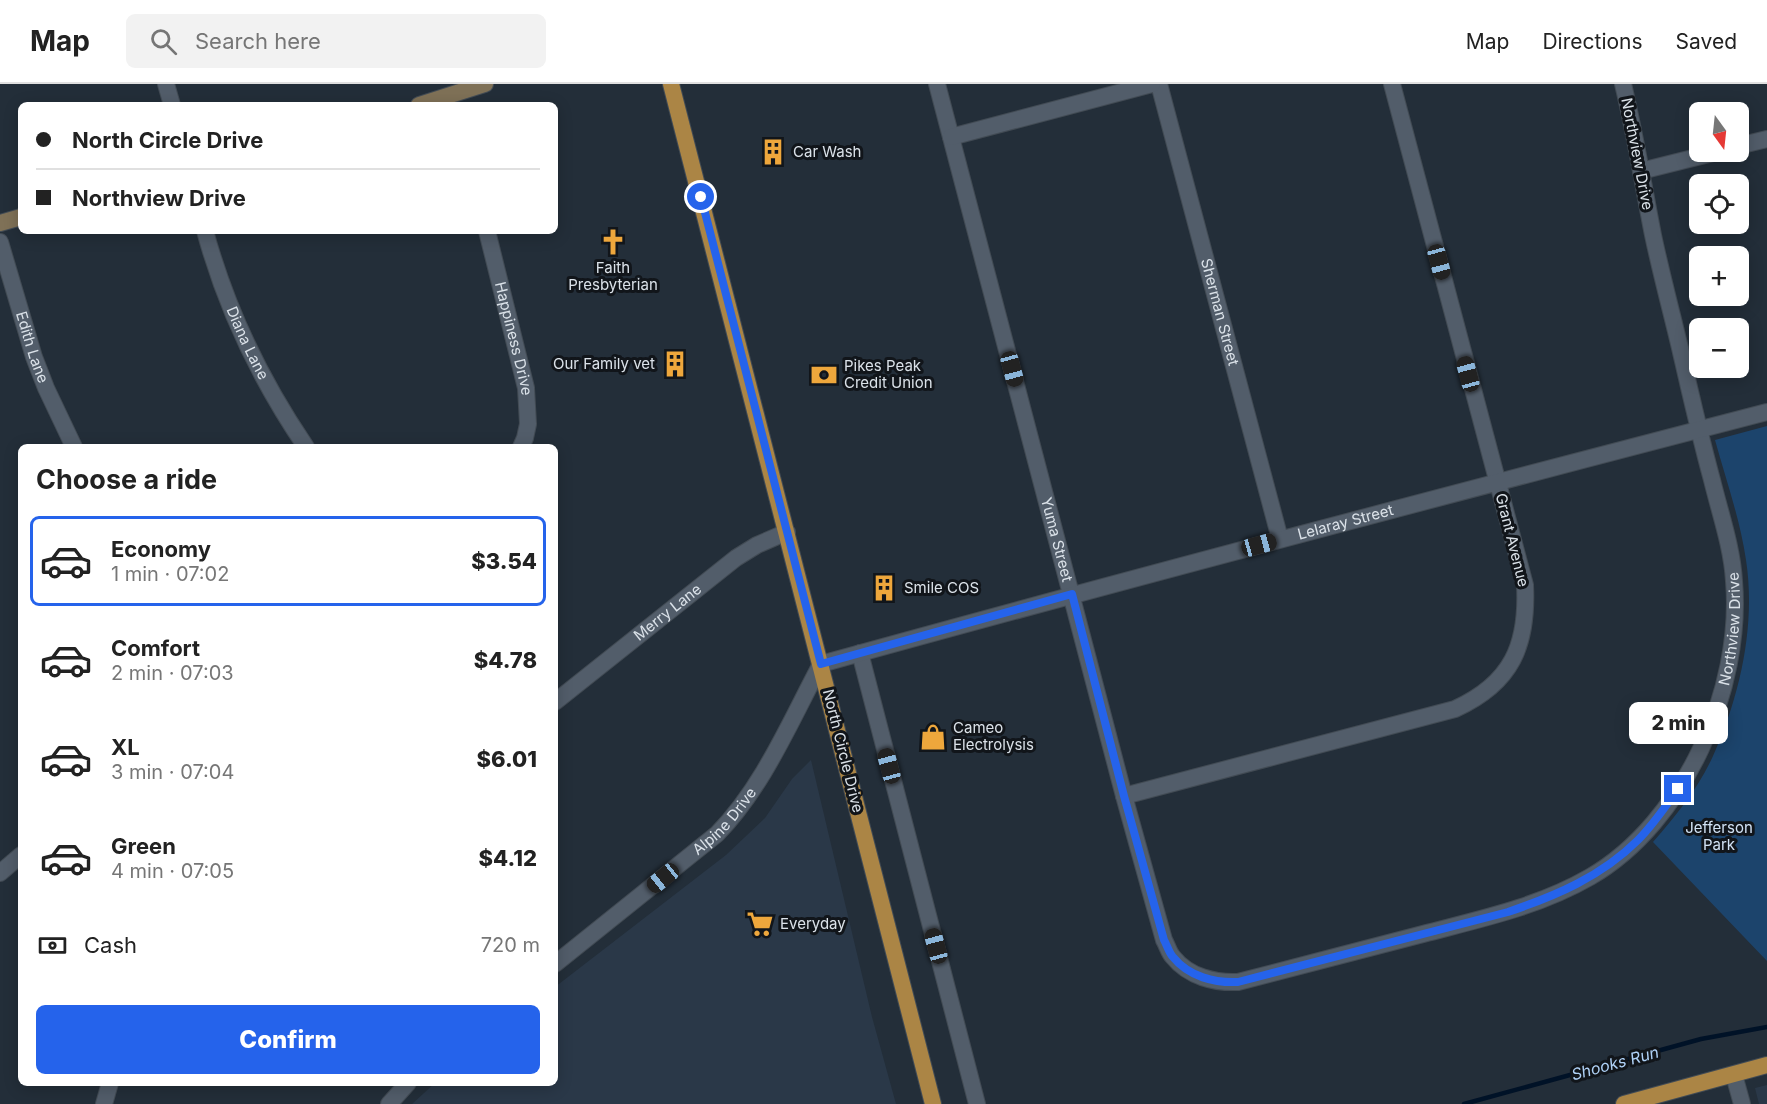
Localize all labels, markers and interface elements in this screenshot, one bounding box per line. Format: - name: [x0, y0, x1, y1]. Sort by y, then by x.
- search box: [126, 14, 546, 68]
- text: Map: [30, 24, 90, 58]
- icon: search: [147, 25, 180, 58]
- text: Search here: [195, 28, 321, 54]
- text: Map: [1466, 29, 1509, 54]
- text: Directions: [1542, 29, 1643, 54]
- text: Saved: [1676, 29, 1737, 54]
- street label: Northview Drive: [1617, 96, 1658, 212]
- north arrow: [1689, 102, 1749, 162]
- map controls: [1689, 102, 1749, 378]
- text: North Circle Drive: [72, 127, 263, 153]
- building icon: Car Wash: [758, 137, 788, 167]
- place label: Car Wash: [793, 142, 861, 161]
- button: locate: [1689, 174, 1749, 234]
- route start: [687, 183, 714, 210]
- text: Northview Drive: [72, 185, 246, 211]
- church icon: Faith Presbyterian: [598, 227, 628, 257]
- car: [1426, 242, 1452, 282]
- button: +: [1689, 246, 1749, 306]
- street label: Sherman Street: [1197, 256, 1243, 368]
- place label: Faith Presbyterian: [568, 258, 658, 294]
- street label: Happiness Drive: [491, 280, 536, 396]
- street label: Diana Lane: [222, 303, 273, 383]
- street label: Edith Lane: [12, 309, 53, 386]
- button: −: [1689, 318, 1749, 378]
- building icon: Our Family vet: [660, 349, 690, 379]
- car: [999, 349, 1025, 389]
- place label: Our Family vet: [553, 354, 655, 373]
- car: [1455, 354, 1481, 394]
- place label: Pikes Peak Credit Union: [844, 356, 933, 392]
- bank icon: Pikes Peak Credit Union: [809, 360, 839, 390]
- text: Choose a ride: [36, 463, 217, 496]
- street label: Grant Avenue: [1492, 491, 1533, 589]
- street label: Yuma Street: [1037, 495, 1077, 584]
- street label: Lelaray Street: [1295, 500, 1395, 544]
- car: [1239, 532, 1279, 558]
- icon: car: [39, 534, 93, 588]
- text: Economy: [111, 536, 211, 562]
- text: $3.54: [471, 548, 537, 574]
- text: 1 min · 07:02: [111, 562, 229, 586]
- street label: Northview Drive: [1714, 571, 1744, 687]
- building icon: Smile COS: [869, 573, 899, 603]
- place label: Smile COS: [904, 578, 979, 597]
- street label: Merry Lane: [630, 579, 705, 645]
- icon: car: [39, 633, 93, 687]
- text: Comfort: [111, 635, 200, 661]
- text: $4.78: [474, 647, 537, 673]
- text: 2 min · 07:03: [111, 661, 234, 685]
- street label: North Circle Drive: [819, 687, 868, 815]
- callout: 2 min: [1628, 702, 1728, 744]
- text: 2 min: [1651, 711, 1706, 735]
- place label: Cameo Electrolysis: [953, 718, 1034, 754]
- shop icon: Cameo Electrolysis: [918, 722, 948, 752]
- icon: car: [39, 732, 93, 786]
- text: XL: [111, 734, 140, 760]
- text: $6.01: [477, 746, 537, 772]
- car: [876, 746, 902, 786]
- text: 3 min · 07:04: [111, 760, 234, 784]
- route end: [1664, 775, 1691, 802]
- street label: Alpine Drive: [688, 784, 760, 859]
- park label: Jefferson Park: [1685, 818, 1753, 854]
- icon: car: [39, 831, 93, 885]
- text: Green: [111, 833, 176, 859]
- text: $4.12: [479, 845, 537, 871]
- text: 4 min · 07:05: [111, 859, 234, 883]
- car: [643, 860, 683, 896]
- supermarket icon: Everyday: [745, 909, 775, 939]
- place label: Everyday: [780, 914, 846, 933]
- car: [923, 926, 949, 966]
- icon: cash: [36, 929, 69, 962]
- text: Cash: [84, 932, 137, 958]
- text: 720 m: [481, 933, 540, 957]
- button: Confirm: [36, 1005, 540, 1074]
- water label: Shooks Run: [1569, 1042, 1661, 1084]

